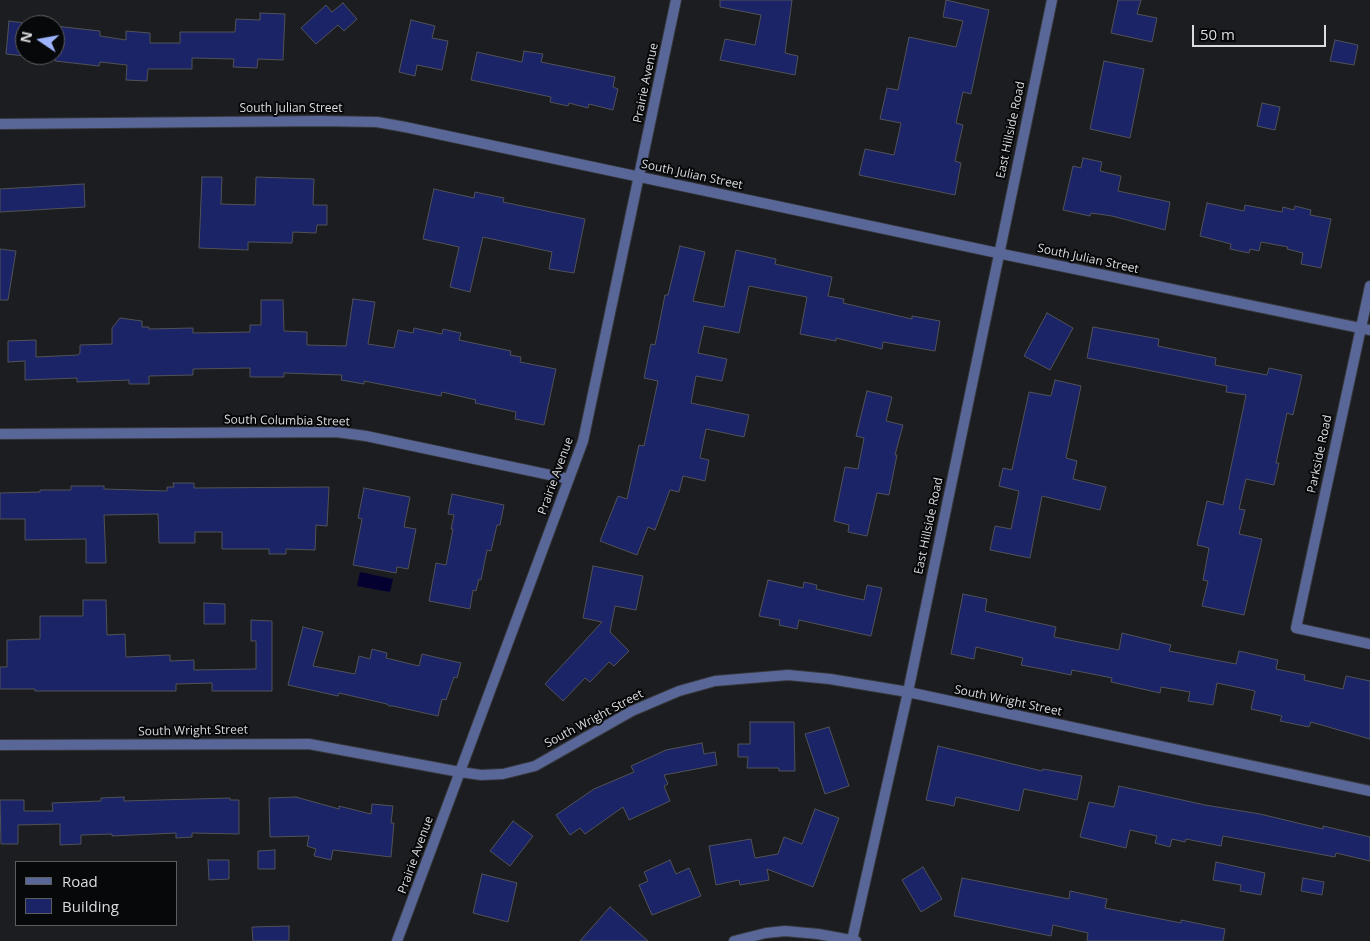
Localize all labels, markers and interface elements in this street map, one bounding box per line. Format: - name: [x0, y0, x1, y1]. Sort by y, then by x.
- north arrow: [15, 15, 65, 65]
- scale bar: [1195, 15, 1329, 47]
- text: 50 m: [1200, 24, 1235, 44]
- text: N: [15, 29, 36, 45]
- street label: Prairie Avenue: [630, 42, 662, 124]
- street label: East Hillside Road: [994, 80, 1028, 180]
- street label: South Julian Street: [239, 102, 343, 116]
- street label: South Julian Street: [640, 157, 744, 193]
- street label: South Julian Street: [1036, 241, 1140, 277]
- street label: South Columbia Street: [224, 413, 350, 429]
- street label: Parkside Road: [1305, 414, 1335, 494]
- street label: Prairie Avenue: [535, 435, 577, 517]
- street label: East Hillside Road: [912, 476, 946, 576]
- street label: South Wright Street: [953, 683, 1063, 719]
- street label: South Wright Street: [542, 687, 646, 751]
- street label: South Wright Street: [138, 723, 248, 739]
- street label: Prairie Avenue: [395, 814, 437, 896]
- legend: [15, 861, 178, 926]
- text: Road: [62, 871, 98, 891]
- text: Building: [62, 896, 119, 916]

